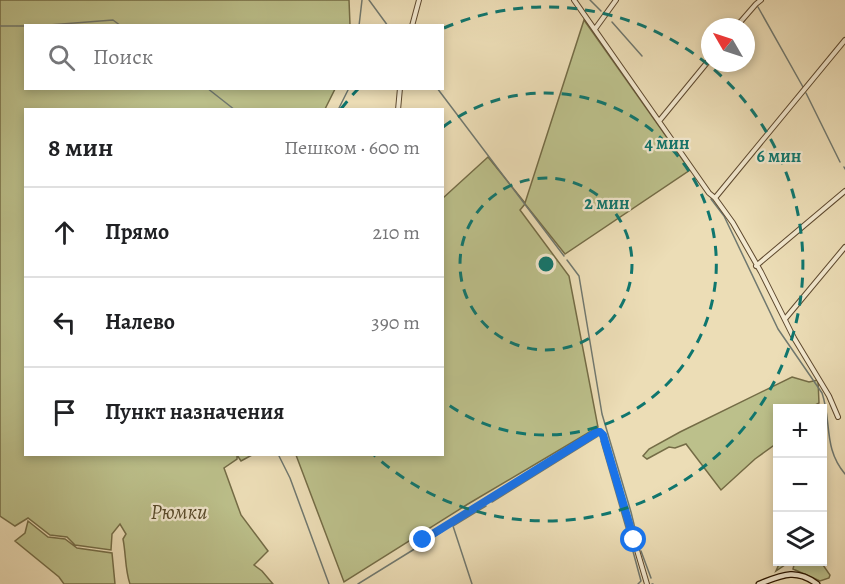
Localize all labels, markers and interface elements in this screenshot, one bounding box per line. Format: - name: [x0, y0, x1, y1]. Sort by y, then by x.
- north arrow: [701, 18, 755, 72]
- search box: [24, 24, 444, 90]
- icon: search: [45, 41, 78, 74]
- text: Поиск: [93, 42, 153, 72]
- text: 8 мин: [48, 130, 113, 165]
- text: 4 мин: [644, 131, 690, 155]
- text: Пешком · 600 m: [284, 134, 420, 161]
- text: 6 мин: [757, 144, 801, 168]
- text: 2 мин: [584, 191, 630, 215]
- icon: ahead: [48, 216, 81, 249]
- text: Прямо: [105, 217, 169, 247]
- text: 210 m: [372, 219, 420, 246]
- centre of rings: [536, 254, 556, 274]
- icon: left: [48, 306, 81, 339]
- text: Налево: [105, 307, 175, 337]
- text: 390 m: [371, 309, 420, 336]
- icon: arrive: [48, 396, 81, 429]
- text: Пункт назначения: [105, 397, 284, 427]
- map controls: [773, 404, 827, 566]
- button: +: [773, 404, 827, 458]
- button: −: [773, 458, 827, 512]
- park label: Рюмки: [151, 498, 207, 526]
- button: layers: [773, 512, 827, 566]
- route end: [409, 526, 435, 552]
- route start: [620, 526, 646, 552]

